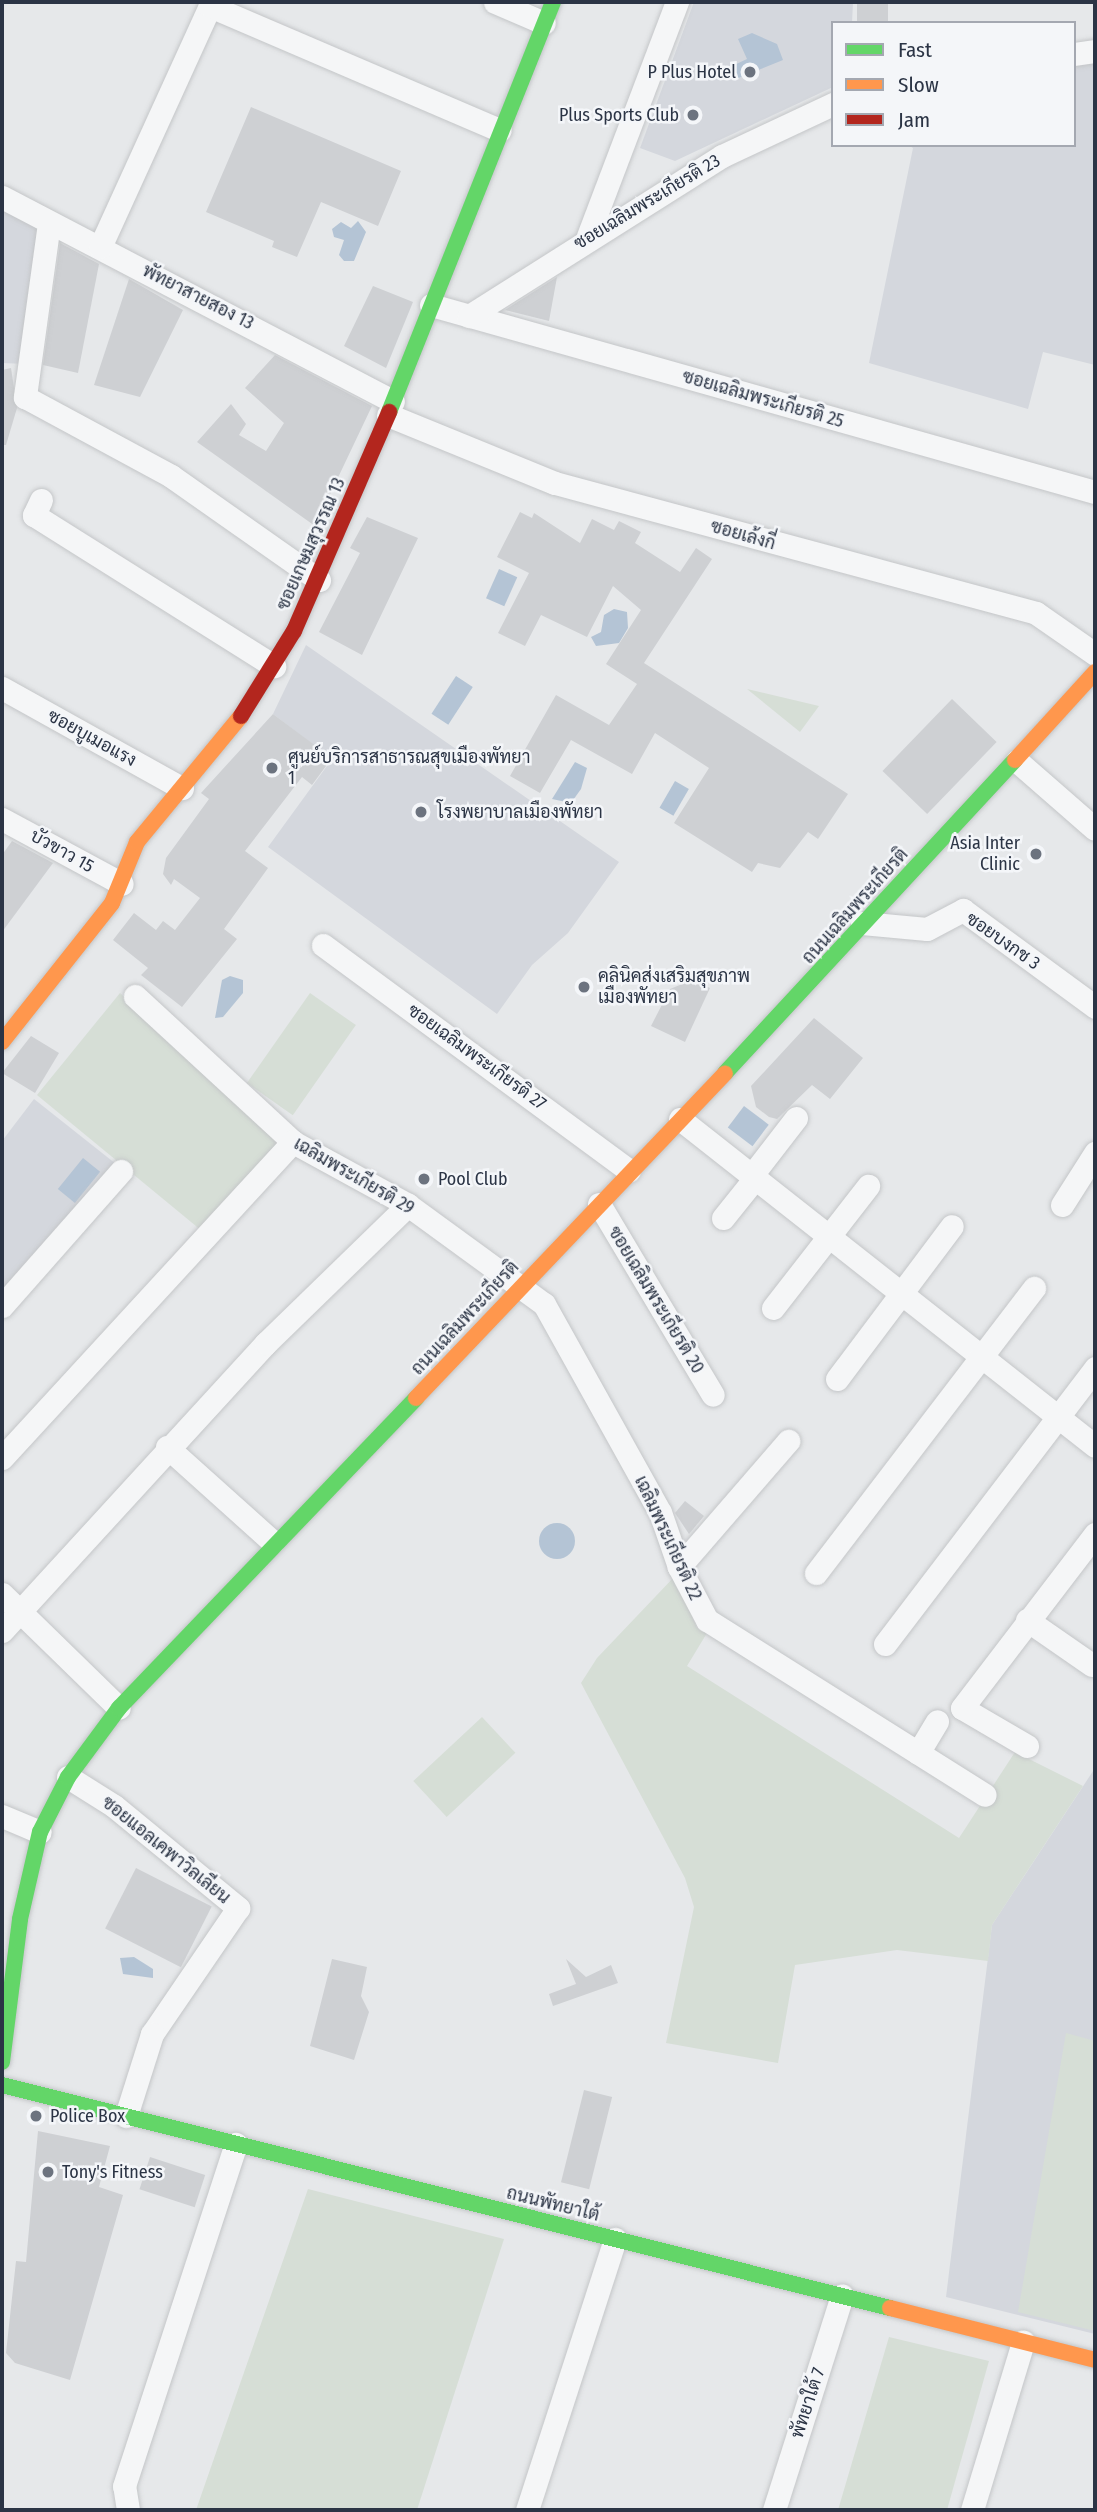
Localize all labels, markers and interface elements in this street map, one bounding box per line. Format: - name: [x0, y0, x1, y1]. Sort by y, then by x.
- legend: [831, 21, 1076, 147]
- text: Fast: [898, 37, 932, 63]
- place label: P Plus Hotel: [647, 61, 736, 83]
- marker: P Plus Hotel: [742, 64, 758, 80]
- text: Slow: [898, 72, 939, 98]
- place label: Plus Sports Club: [559, 104, 679, 126]
- marker: Plus Sports Club: [685, 107, 701, 123]
- text: Jam: [898, 107, 930, 133]
- street label: ซอยเฉลิมพระเกียรติ 23: [570, 150, 724, 254]
- street label: พัทยาสายสอง 13: [139, 260, 257, 334]
- street label: ซอยเฉลิมพระเกียรติ 25: [680, 366, 846, 432]
- street label: ซอยเกษมสุวรรณ 13: [272, 474, 350, 614]
- street label: ซอยเล้งกี่: [708, 515, 778, 555]
- street label: ซอยบูเมอแรง: [44, 705, 140, 771]
- place label: ศูนย์บริการสาธารณสุขเมืองพัทยา 1: [288, 747, 530, 790]
- marker: ศูนย์บริการสาธารณสุขเมืองพัทยา 1: [262, 758, 282, 778]
- place label: โรงพยาบาลเมืองพัทยา: [437, 801, 603, 823]
- marker: โรงพยาบาลเมืองพัทยา: [411, 802, 431, 822]
- street label: บัวขาว 15: [27, 825, 97, 877]
- place label: Asia Inter Clinic: [950, 833, 1020, 876]
- street label: ถนนเฉลิมพระเกียรติ: [797, 844, 913, 968]
- marker: Asia Inter Clinic: [1026, 844, 1046, 864]
- street label: ซอยบงกช 3: [962, 908, 1044, 974]
- place label: คลินิคส่งเสริมสุขภาพ เมืองพัทยา: [598, 966, 750, 1009]
- marker: คลินิคส่งเสริมสุขภาพ เมืองพัทยา: [576, 979, 592, 995]
- street label: ซอยเฉลิมพระเกียรติ 27: [404, 1000, 550, 1114]
- street label: เฉลิมพระเกียรติ 29: [290, 1133, 418, 1219]
- place label: Pool Club: [438, 1168, 507, 1190]
- marker: Pool Club: [416, 1171, 432, 1187]
- street label: ซอยเฉลิมพระเกียรติ 20: [603, 1222, 709, 1378]
- street label: ถนนเฉลิมพระเกียรติ: [407, 1257, 523, 1379]
- street label: เฉลิมพระเกียรติ 22: [630, 1472, 706, 1604]
- street label: ซอยแอลเคพาวิลเลียน: [97, 1792, 235, 1908]
- place label: Police Box: [50, 2105, 125, 2127]
- marker: Police Box: [28, 2108, 44, 2124]
- place label: Tony's Fitness: [62, 2161, 163, 2183]
- marker: Tony's Fitness: [40, 2164, 56, 2180]
- street label: ถนนพัทยาใต้: [504, 2182, 602, 2226]
- street label: พัทยาใต้ 7: [786, 2365, 830, 2441]

